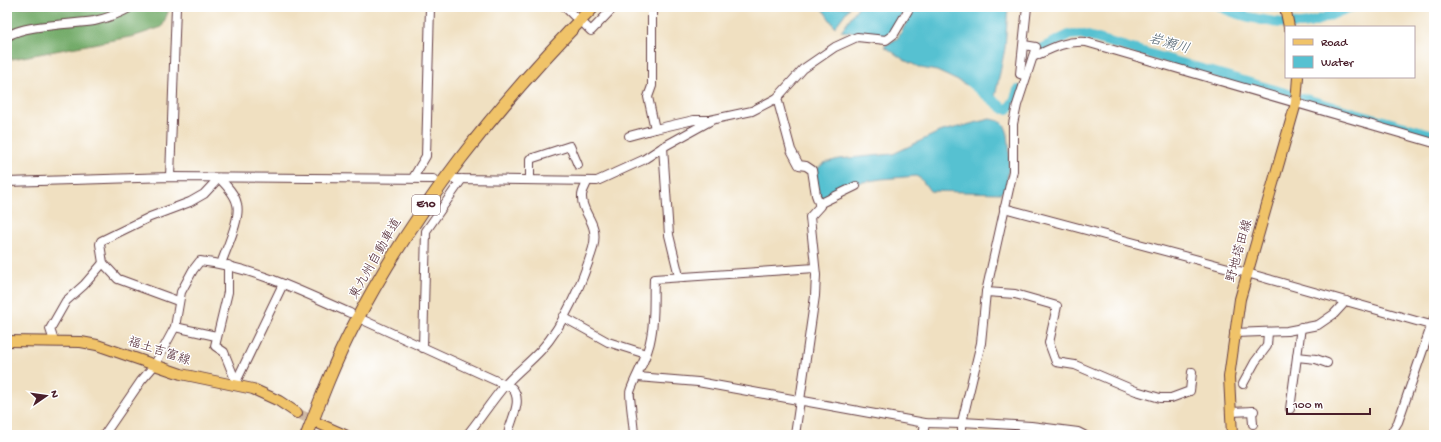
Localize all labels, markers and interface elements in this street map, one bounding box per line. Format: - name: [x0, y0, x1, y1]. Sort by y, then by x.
- legend: [1285, 26, 1415, 78]
- water label: 岩瀬川: [1146, 30, 1192, 59]
- text: Road: [1321, 37, 1348, 51]
- text: Water: [1321, 57, 1355, 71]
- road number: E10: [412, 195, 440, 215]
- street label: 東九州自動車道: [347, 216, 405, 302]
- street label: 野地塔田線: [1223, 216, 1256, 284]
- street label: 福土吉富線: [126, 335, 193, 369]
- north arrow: [26, 376, 66, 416]
- text: N: [47, 389, 60, 399]
- scale bar: [1287, 390, 1370, 416]
- text: 100 m: [1292, 399, 1323, 413]

